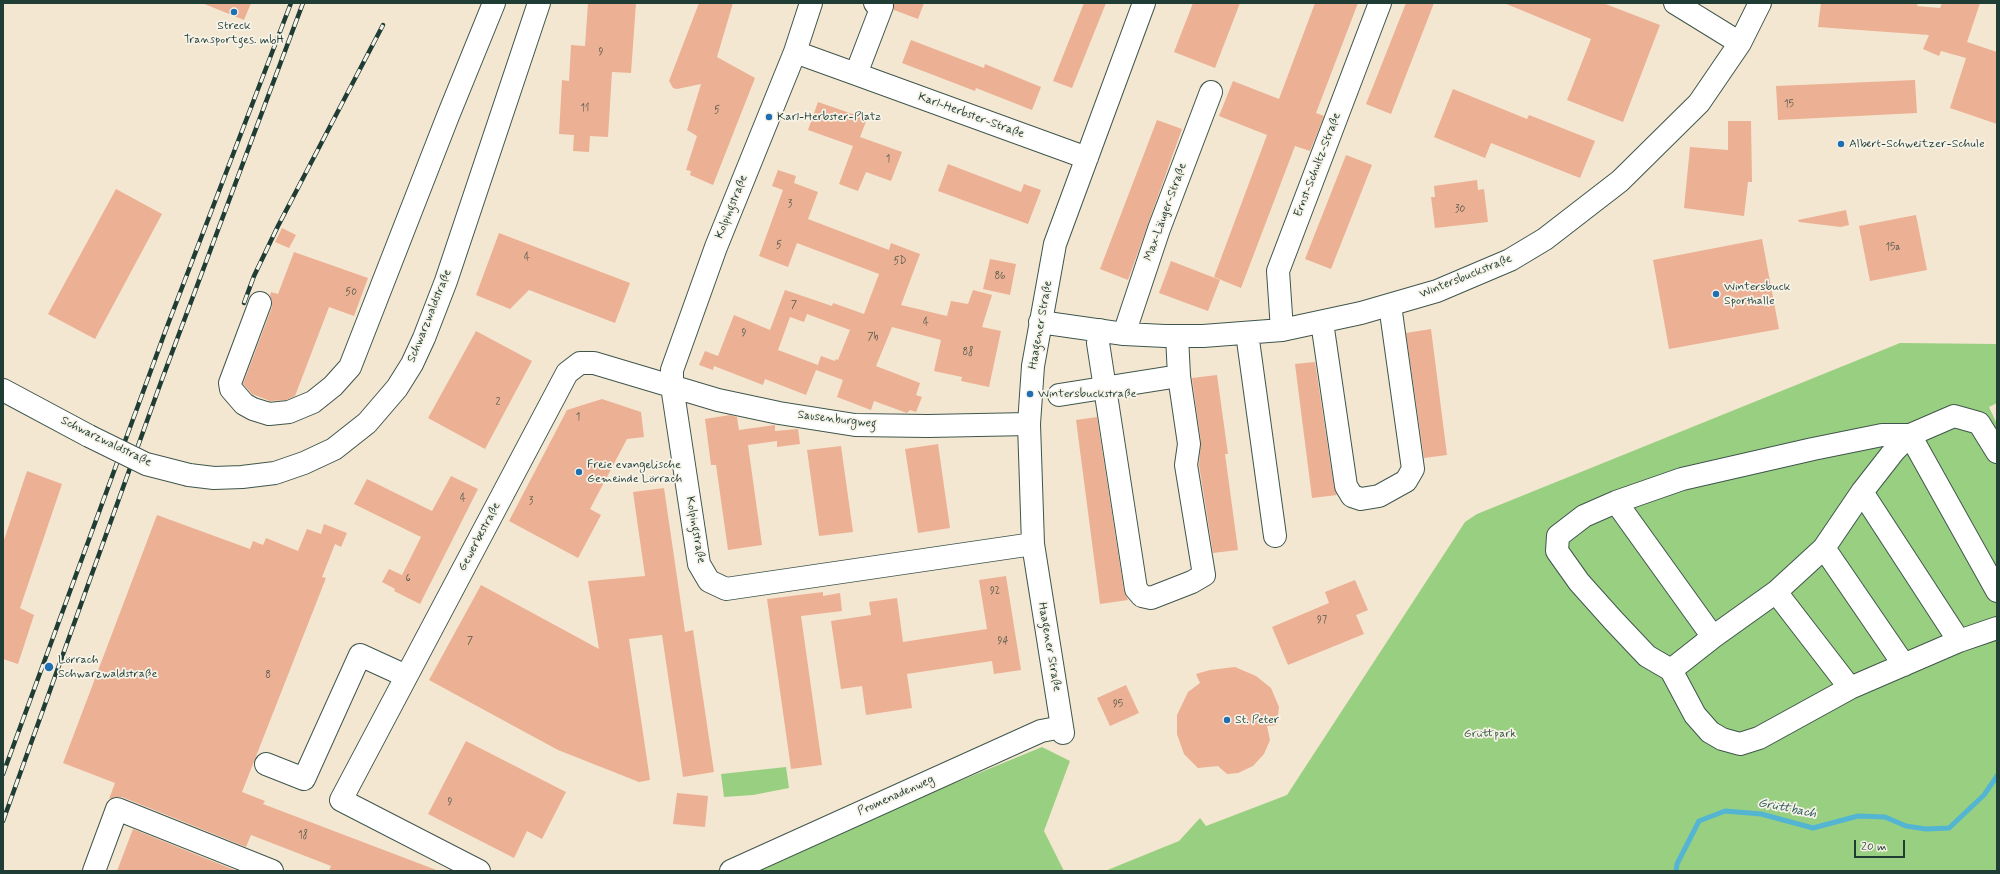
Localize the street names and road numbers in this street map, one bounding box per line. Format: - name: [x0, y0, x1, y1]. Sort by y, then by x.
- street label: Karl-Herbster-Straße: [916, 90, 1026, 142]
- street label: Ernst-Schultz-Straße: [1291, 111, 1345, 219]
- street label: Max-Läuger-Straße: [1142, 161, 1190, 263]
- street label: Kolpingstraße: [713, 173, 751, 241]
- street label: Wintersbuckstraße: [1418, 252, 1514, 302]
- street label: Schwarzwaldstraße: [405, 267, 455, 365]
- street label: Haagener Straße: [1026, 279, 1056, 371]
- street label: Sausenburgweg: [797, 408, 877, 432]
- street label: Schwarzwaldstraße: [58, 414, 154, 470]
- street label: Kolpingstraße: [682, 495, 708, 565]
- street label: Gewerbestraße: [456, 500, 504, 574]
- street label: Haagener Straße: [1034, 601, 1064, 693]
- street label: Promenadenweg: [855, 773, 937, 819]

